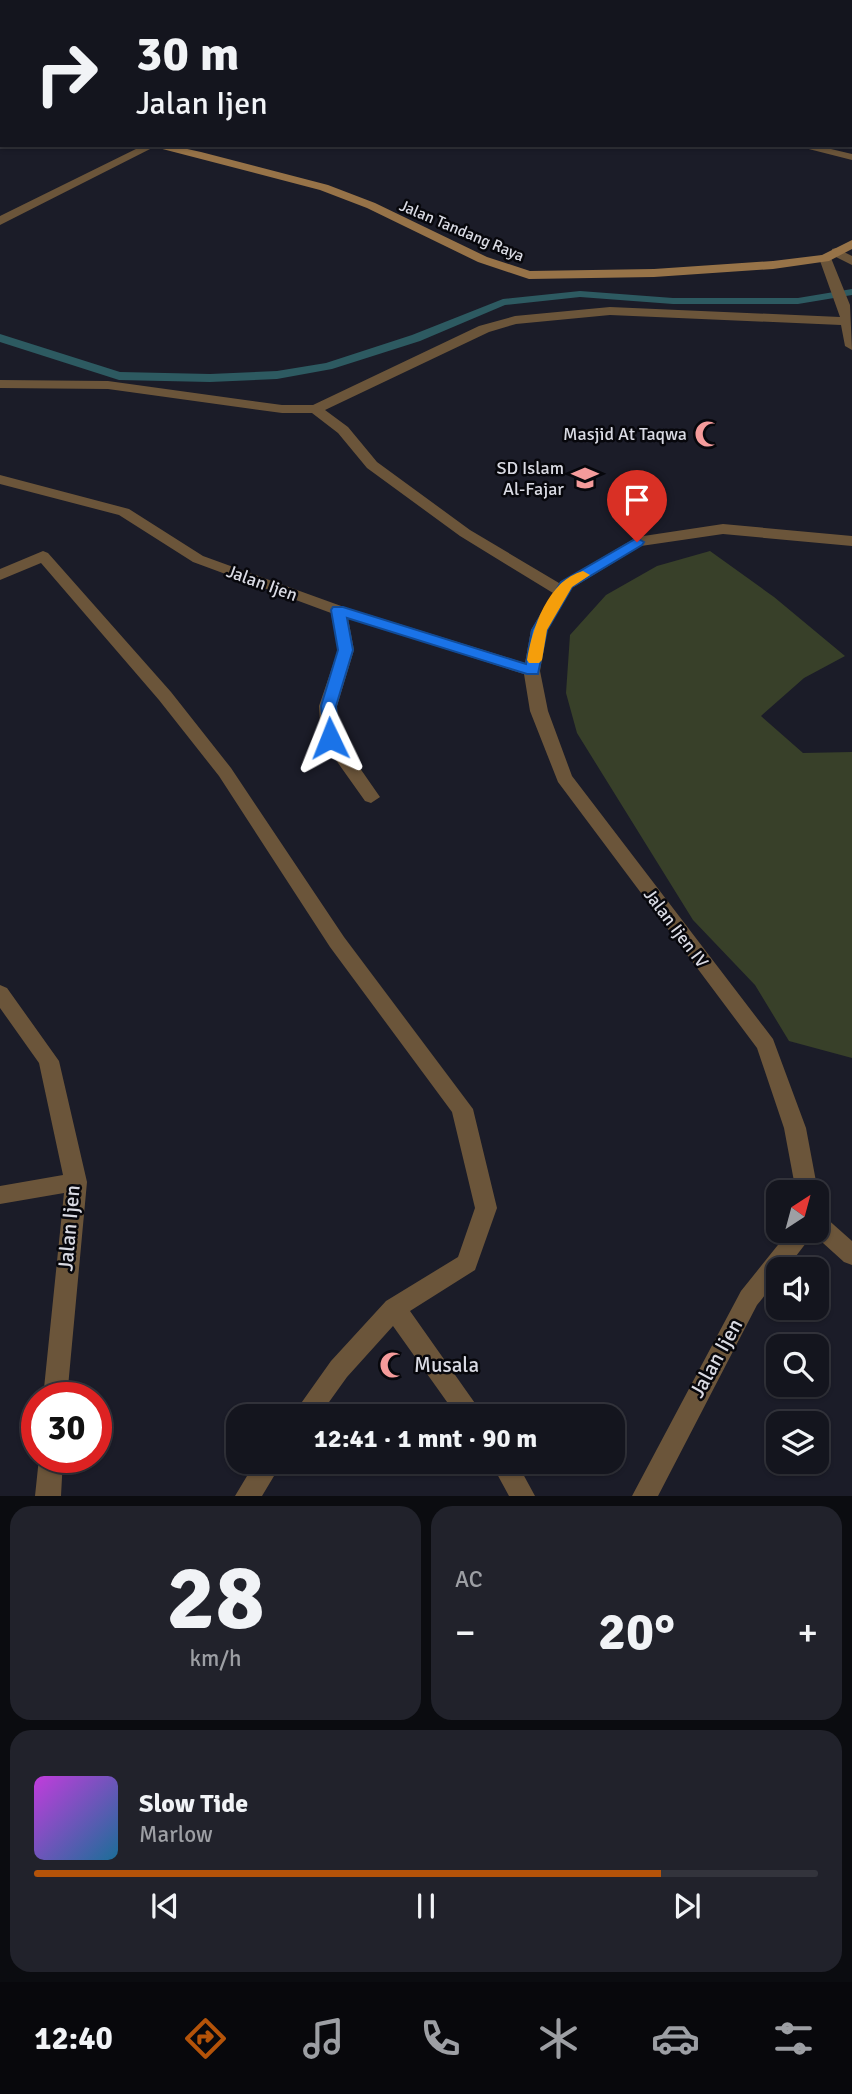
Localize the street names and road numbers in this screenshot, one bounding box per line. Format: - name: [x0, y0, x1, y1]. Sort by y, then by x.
- street label: Jalan Tandang Raya: [396, 196, 527, 266]
- street label: Jalan Ijen: [223, 560, 301, 606]
- street label: Jalan Ijen IV: [639, 884, 713, 973]
- street label: Jalan Ijen: [52, 1184, 86, 1272]
- street label: Jalan Ijen: [684, 1314, 748, 1402]

